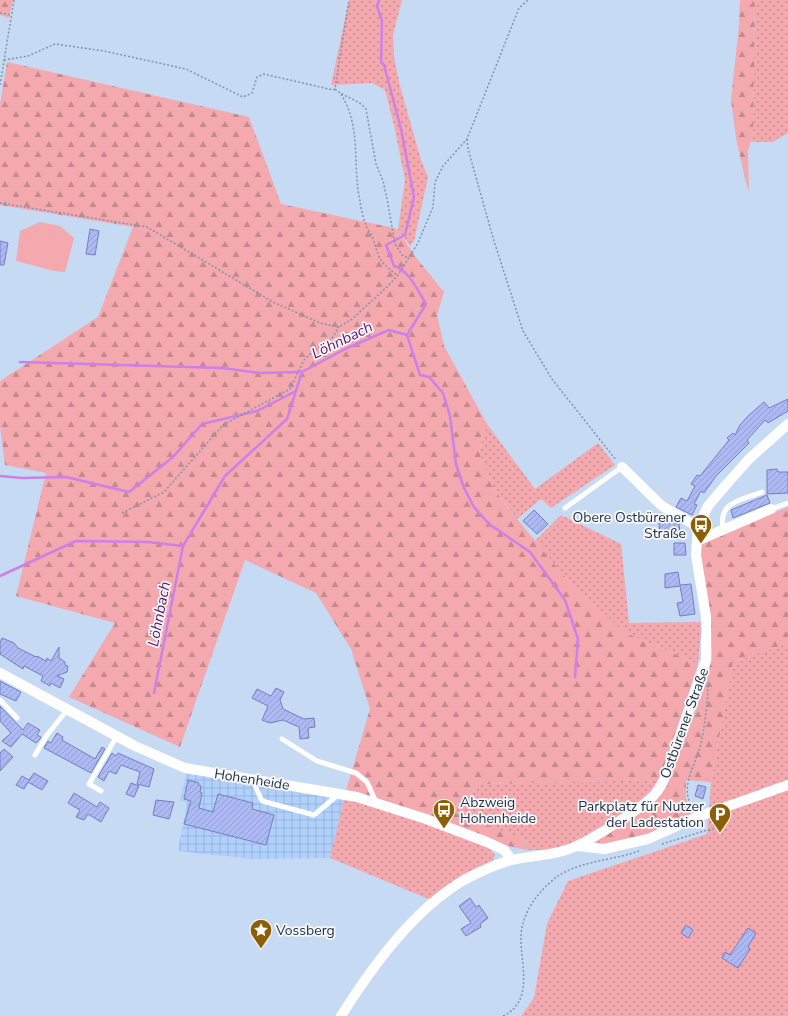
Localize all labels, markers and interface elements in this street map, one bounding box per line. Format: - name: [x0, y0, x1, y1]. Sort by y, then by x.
- water label: Löhnbach: [308, 317, 376, 363]
- place label: Obere Ostbürener Straße: [573, 508, 686, 543]
- bus stop icon: Obere Ostbürener Straße: [688, 512, 714, 545]
- water label: Löhnbach: [143, 580, 175, 648]
- street label: Ostbürener Straße: [656, 665, 713, 781]
- street label: Hohenheide: [213, 764, 291, 795]
- place label: Abzweig Hohenheide: [460, 793, 536, 828]
- bus stop icon: Abzweig Hohenheide: [431, 797, 457, 830]
- place label: Parkplatz für Nutzer der Ladestation: [578, 797, 704, 832]
- parking icon: Parkplatz für Nutzer der Ladestation: [707, 801, 733, 834]
- place icon: Vossberg: [248, 917, 274, 950]
- place label: Vossberg: [275, 921, 335, 940]

